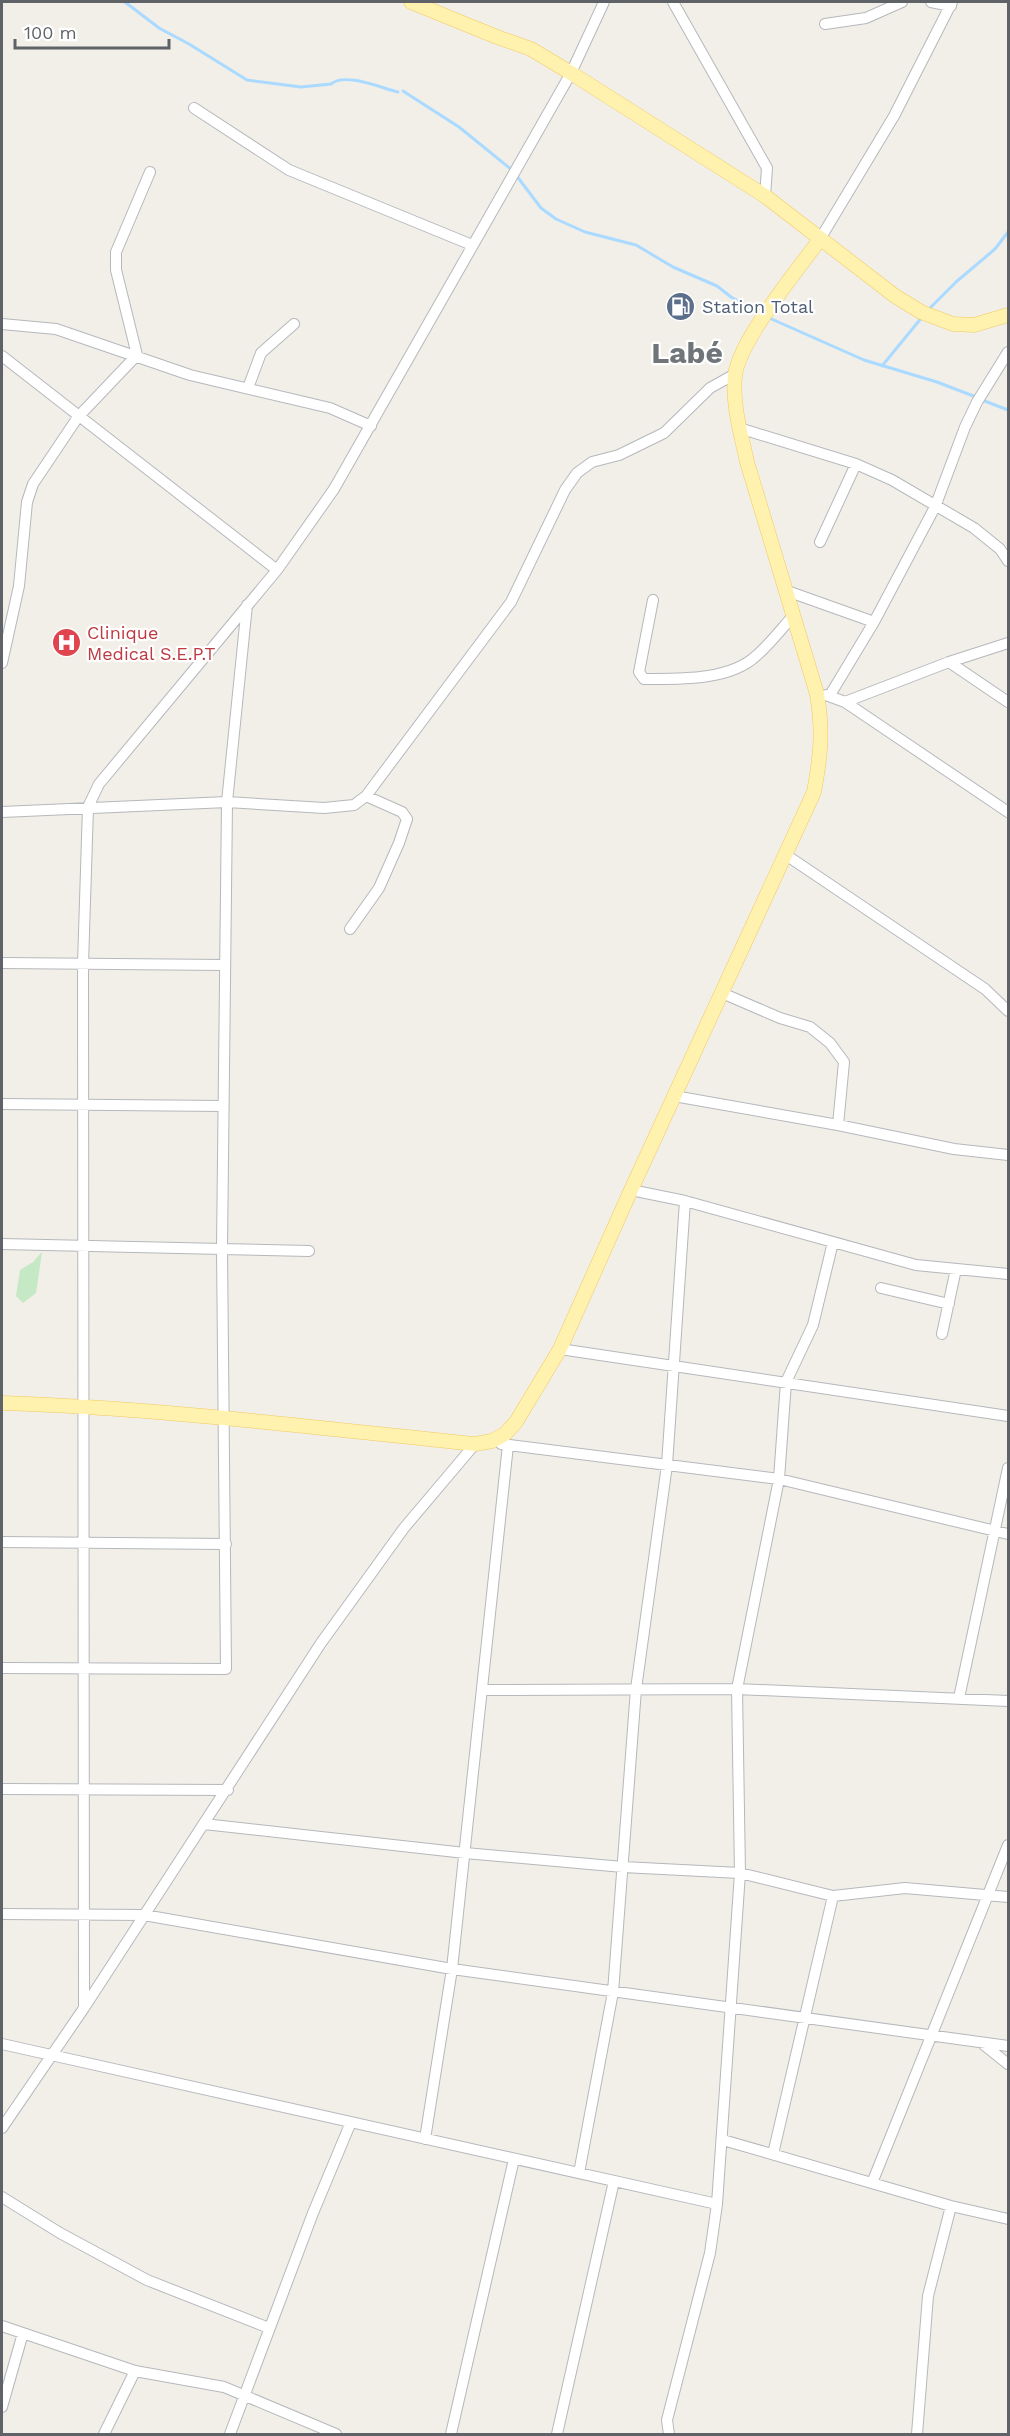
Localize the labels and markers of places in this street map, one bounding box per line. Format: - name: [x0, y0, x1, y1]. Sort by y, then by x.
- fuel station icon: Station Total: [665, 290, 697, 322]
- place label: Station Total: [702, 296, 814, 317]
- place label: Clinique Medical S.E.P.T: [87, 622, 216, 664]
- hospital icon: Clinique Medical S.E.P.T: [50, 626, 82, 658]

